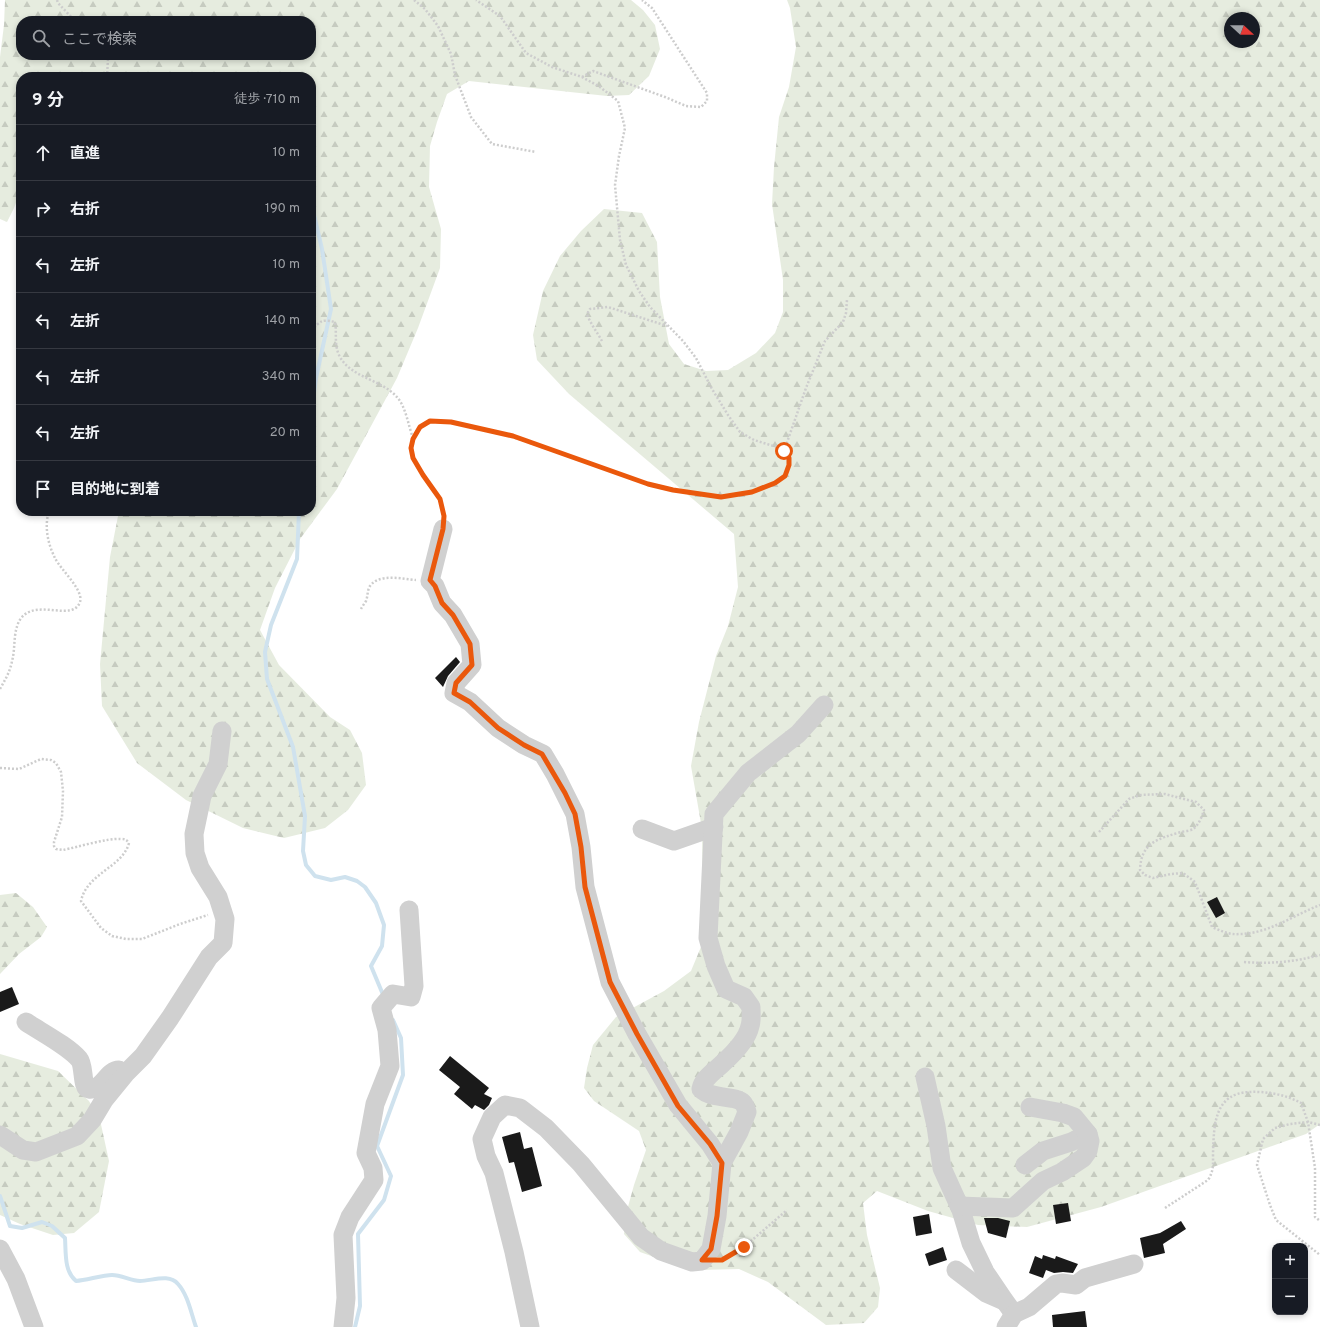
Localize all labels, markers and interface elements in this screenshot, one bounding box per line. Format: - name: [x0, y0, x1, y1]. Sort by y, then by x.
- north arrow: [1224, 12, 1260, 48]
- search box: [16, 16, 316, 60]
- icon: search: [30, 27, 52, 49]
- text: ここで検索: [62, 31, 137, 50]
- text: 9 分: [32, 90, 64, 112]
- text: 徒歩 · 710 m: [234, 92, 300, 108]
- icon: ahead: [32, 142, 54, 164]
- text: 直進: [70, 145, 100, 164]
- text: 10 m: [273, 145, 300, 161]
- icon: right: [32, 198, 54, 220]
- text: 右折: [70, 201, 100, 220]
- text: 190 m: [265, 201, 300, 217]
- icon: left: [32, 254, 54, 276]
- text: 左折: [70, 257, 100, 276]
- text: 10 m: [273, 257, 300, 273]
- icon: left: [32, 310, 54, 332]
- text: 左折: [70, 313, 100, 332]
- text: 140 m: [265, 313, 300, 329]
- icon: left: [32, 366, 54, 388]
- text: 左折: [70, 369, 100, 388]
- text: 340 m: [262, 369, 300, 385]
- icon: left: [32, 422, 54, 444]
- text: 左折: [70, 425, 100, 444]
- text: 20 m: [270, 425, 300, 441]
- route start: [775, 442, 793, 460]
- icon: arrive: [32, 478, 54, 500]
- text: 目的地に到着: [70, 481, 160, 500]
- route end: [735, 1238, 753, 1256]
- map controls: [1272, 1243, 1308, 1315]
- button: +: [1272, 1243, 1308, 1279]
- button: −: [1272, 1279, 1308, 1315]

